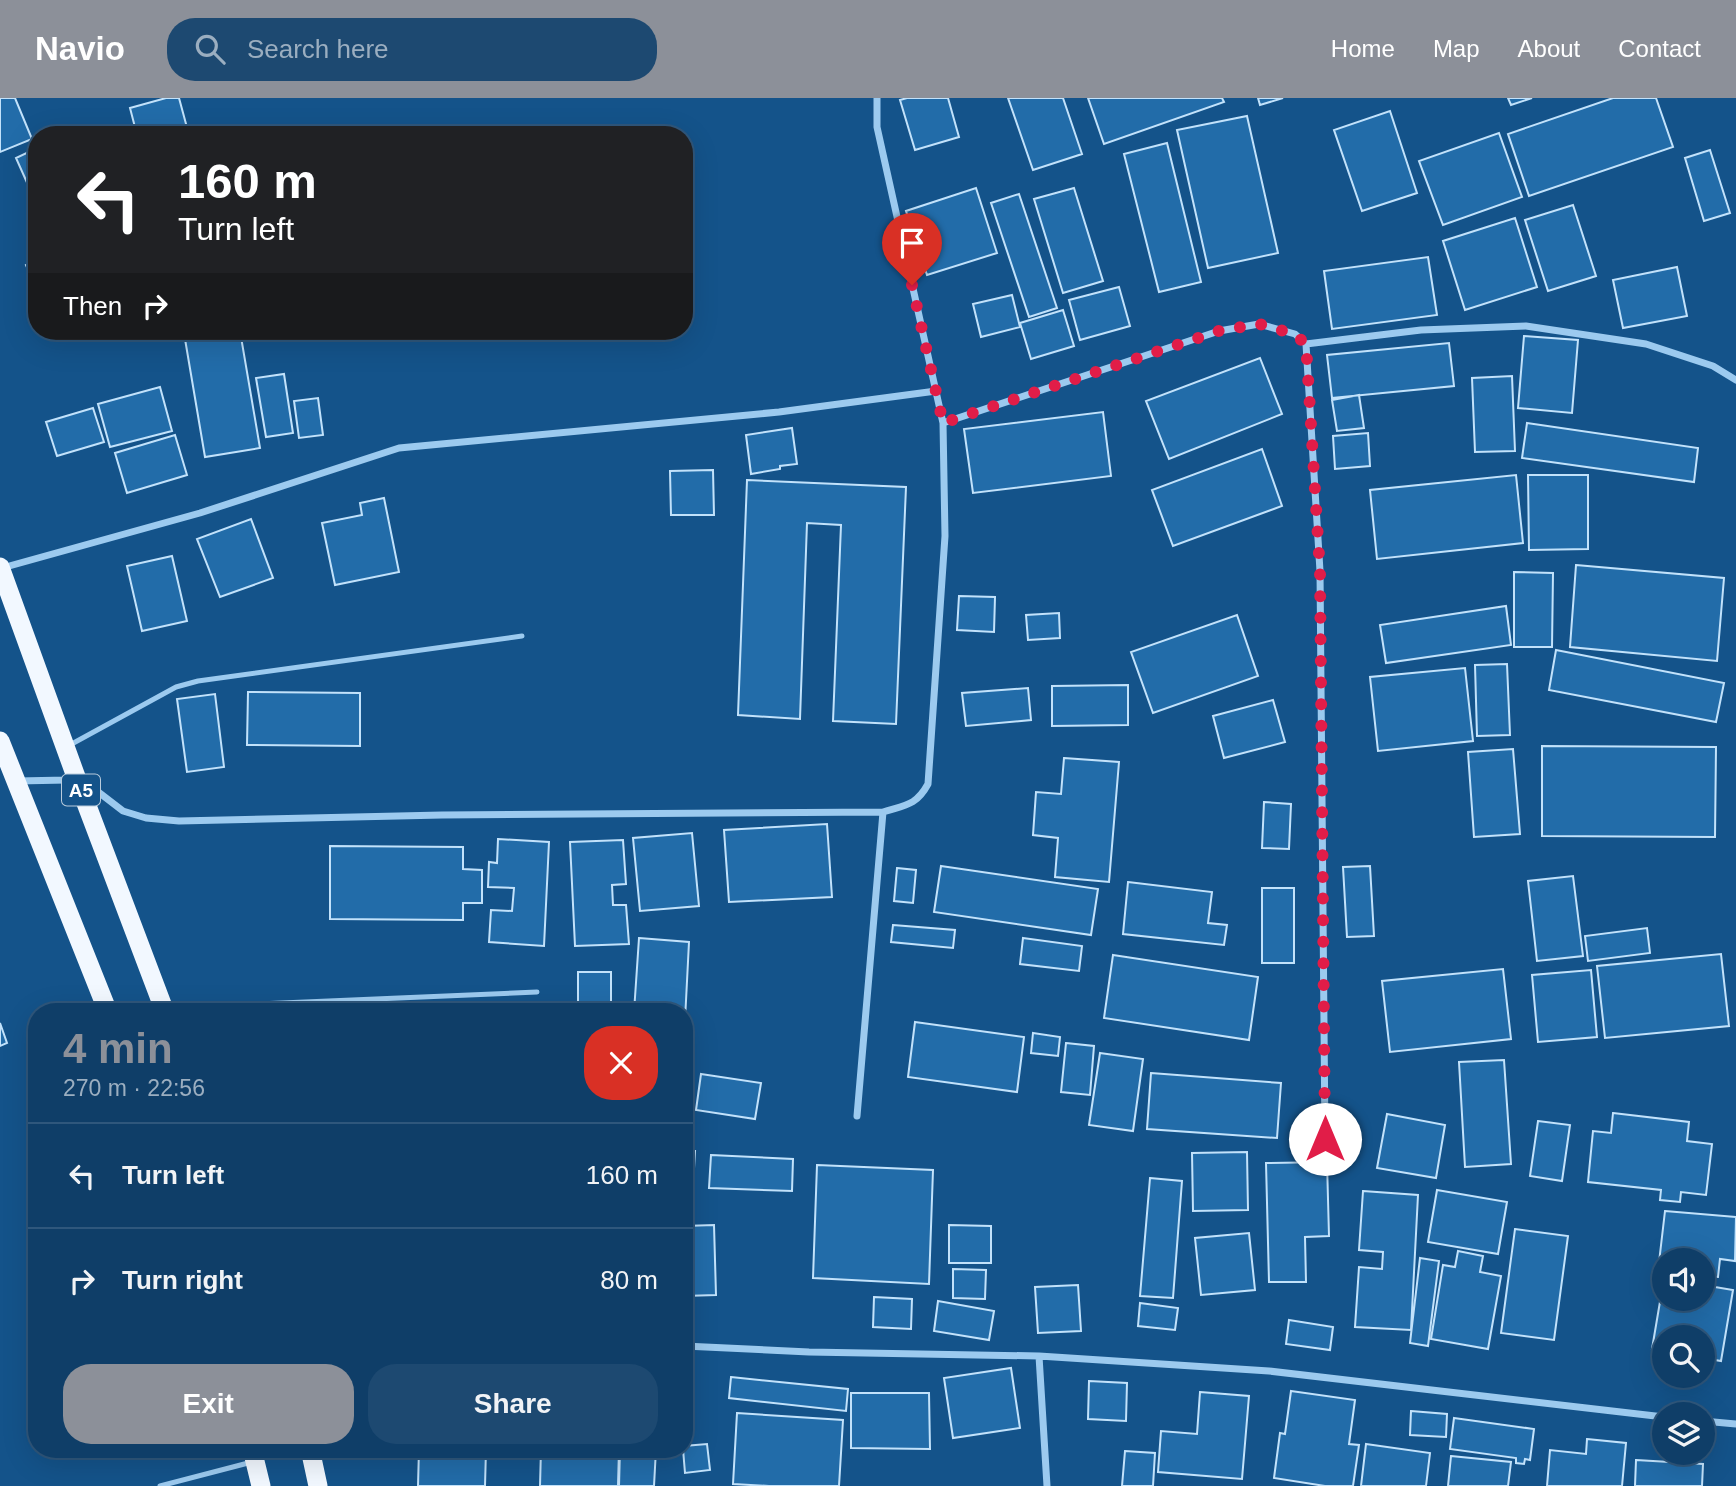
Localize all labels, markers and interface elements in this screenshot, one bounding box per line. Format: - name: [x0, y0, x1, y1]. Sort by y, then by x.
- search box: [167, 18, 657, 81]
- text: Navio: [35, 30, 125, 67]
- icon: search: [191, 30, 229, 68]
- text: Search here: [247, 34, 389, 64]
- text: Home: [1331, 35, 1395, 62]
- text: Map: [1433, 35, 1480, 62]
- text: About: [1518, 35, 1580, 62]
- text: Contact: [1618, 35, 1701, 62]
- icon: left: [63, 154, 154, 245]
- text: 160 m: [178, 154, 317, 208]
- text: Turn left: [178, 211, 294, 247]
- pin: [882, 213, 942, 285]
- icon: arrive: [893, 224, 931, 262]
- icon: right: [136, 287, 174, 325]
- text: Then: [63, 291, 122, 321]
- road number: A5: [62, 775, 100, 806]
- text: 4 min: [63, 1025, 173, 1072]
- button: close: [584, 1026, 658, 1100]
- text: 270 m · 22:56: [63, 1075, 205, 1101]
- position arrow: [1288, 1102, 1362, 1176]
- icon: left: [63, 1157, 101, 1195]
- text: Turn left: [122, 1160, 224, 1190]
- text: 160 m: [586, 1160, 658, 1190]
- map controls: [1652, 1248, 1715, 1465]
- button: sound: [1652, 1248, 1715, 1311]
- icon: right: [63, 1262, 101, 1300]
- text: Turn right: [122, 1265, 243, 1295]
- text: 80 m: [600, 1265, 658, 1295]
- button: search: [1652, 1325, 1715, 1388]
- button: Exit: [63, 1364, 354, 1444]
- button: Share: [368, 1364, 658, 1444]
- button: layers: [1652, 1402, 1715, 1465]

